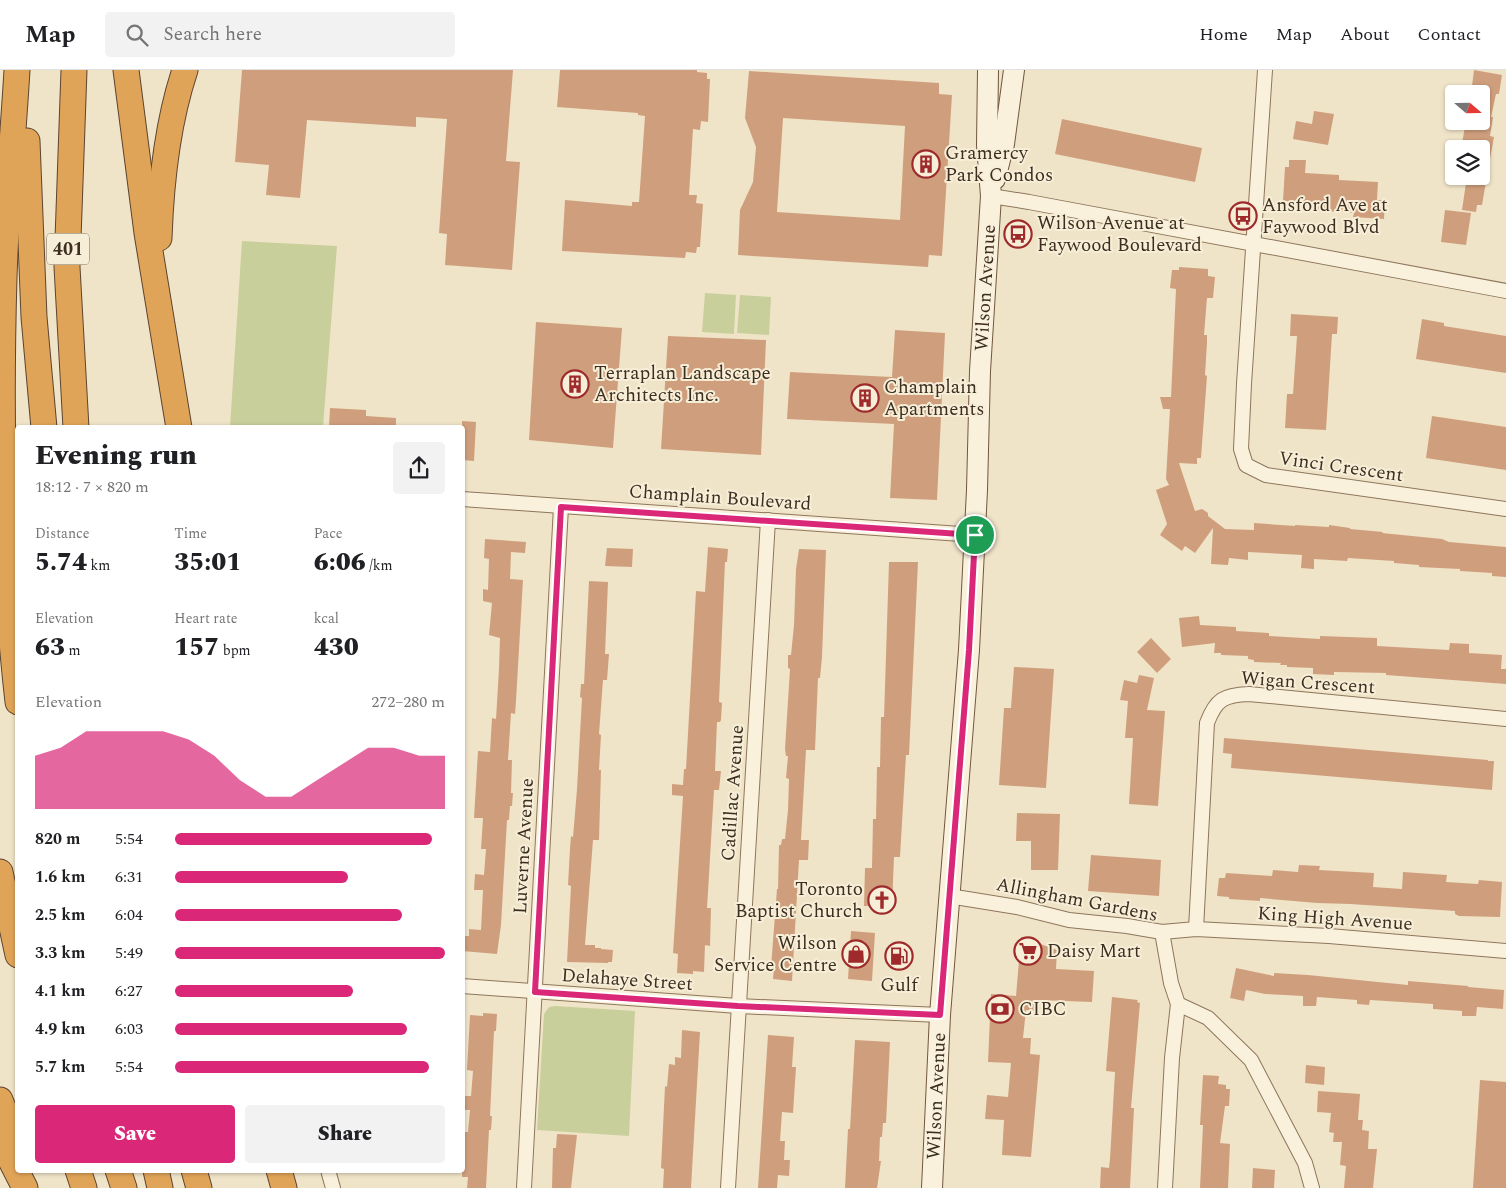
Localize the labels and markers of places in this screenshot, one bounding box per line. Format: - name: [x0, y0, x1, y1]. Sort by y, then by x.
- place label: Gramercy Park Condos: [945, 139, 1053, 190]
- building icon: Gramercy Park Condos: [911, 149, 941, 179]
- place label: Ansford Ave at Faywood Blvd: [1262, 191, 1388, 242]
- bus stop icon: Ansford Ave at Faywood Blvd: [1228, 201, 1258, 231]
- place label: Wilson Avenue at Faywood Boulevard: [1037, 209, 1202, 260]
- bus stop icon: Wilson Avenue at Faywood Boulevard: [1003, 219, 1033, 249]
- place label: Terraplan Landscape Architects Inc.: [594, 359, 771, 410]
- building icon: Terraplan Landscape Architects Inc.: [560, 369, 590, 399]
- place label: Champlain Apartments: [884, 373, 984, 424]
- building icon: Champlain Apartments: [850, 383, 880, 413]
- pin: [954, 514, 996, 556]
- place label: Toronto Baptist Church: [735, 875, 863, 926]
- church icon: Toronto Baptist Church: [867, 885, 897, 915]
- place label: Wilson Service Centre: [714, 929, 837, 980]
- supermarket icon: Daisy Mart: [1013, 936, 1043, 966]
- place label: Daisy Mart: [1047, 937, 1141, 966]
- shop icon: Wilson Service Centre: [841, 939, 871, 969]
- fuel station icon: Gulf: [884, 941, 914, 971]
- place label: Gulf: [880, 971, 919, 1000]
- bank icon: CIBC: [985, 994, 1015, 1024]
- place label: CIBC: [1019, 995, 1067, 1024]

